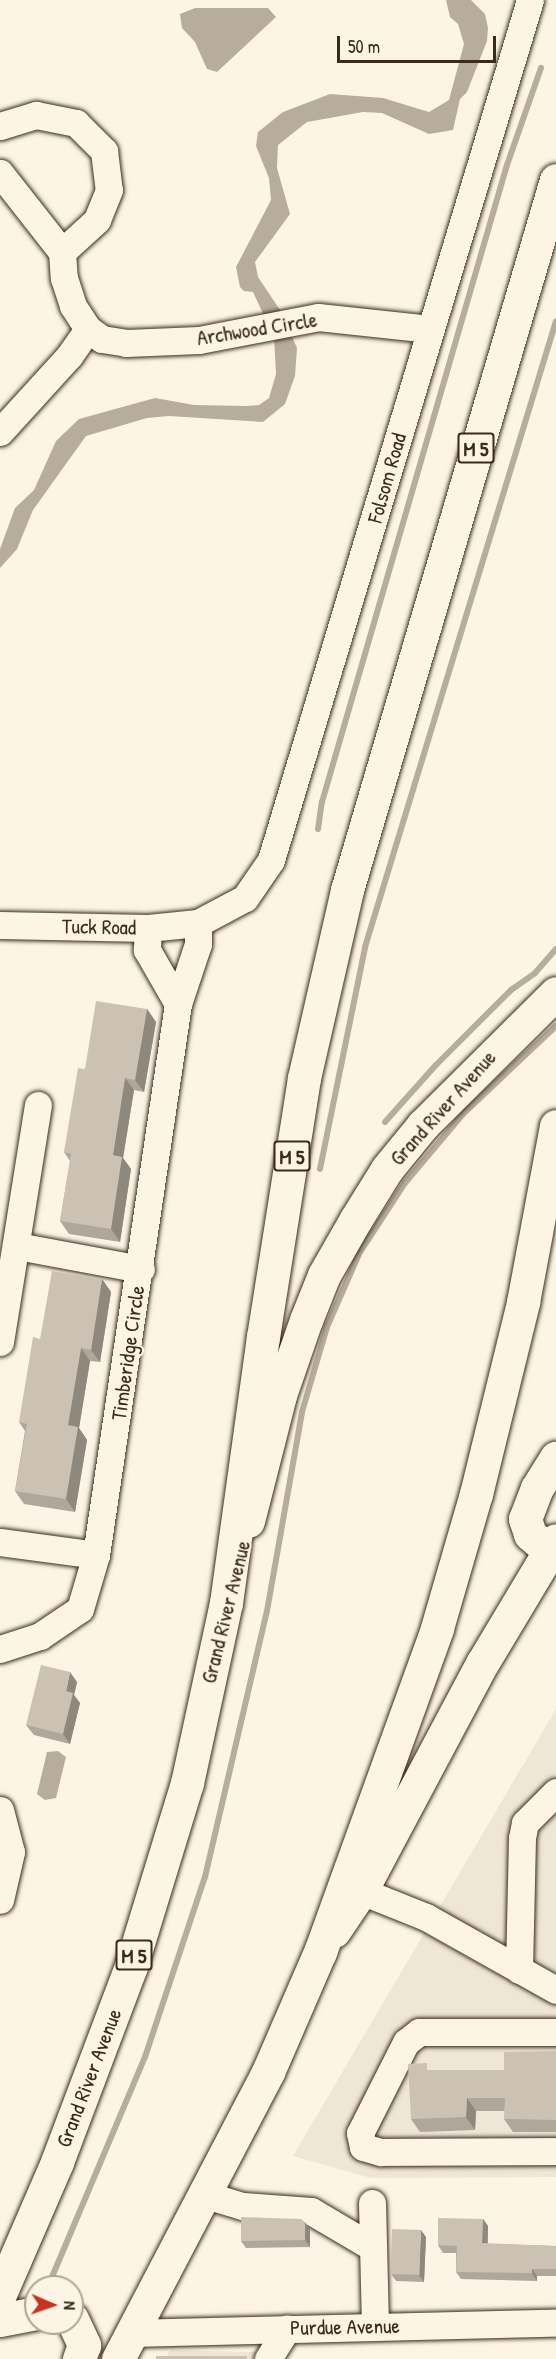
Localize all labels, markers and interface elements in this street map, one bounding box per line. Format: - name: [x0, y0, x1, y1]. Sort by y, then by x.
- scale bar: [340, 24, 499, 62]
- text: 50 m: [348, 34, 380, 59]
- street label: Archwood Circle: [195, 307, 319, 351]
- street label: Folsom Road: [362, 430, 412, 526]
- road number: M 5: [456, 431, 496, 465]
- street label: Tuck Road: [62, 914, 136, 940]
- street label: Grand River Avenue: [385, 1045, 501, 1171]
- road number: M 5: [272, 1139, 312, 1173]
- street label: Timberidge Circle: [106, 1284, 150, 1422]
- street label: Grand River Avenue: [196, 1538, 256, 1686]
- road number: M 5: [114, 1938, 154, 1972]
- street label: Grand River Avenue: [51, 2005, 127, 2151]
- north arrow: [24, 2275, 84, 2335]
- text: N: [59, 2301, 81, 2310]
- street label: Purdue Avenue: [290, 2313, 400, 2341]

